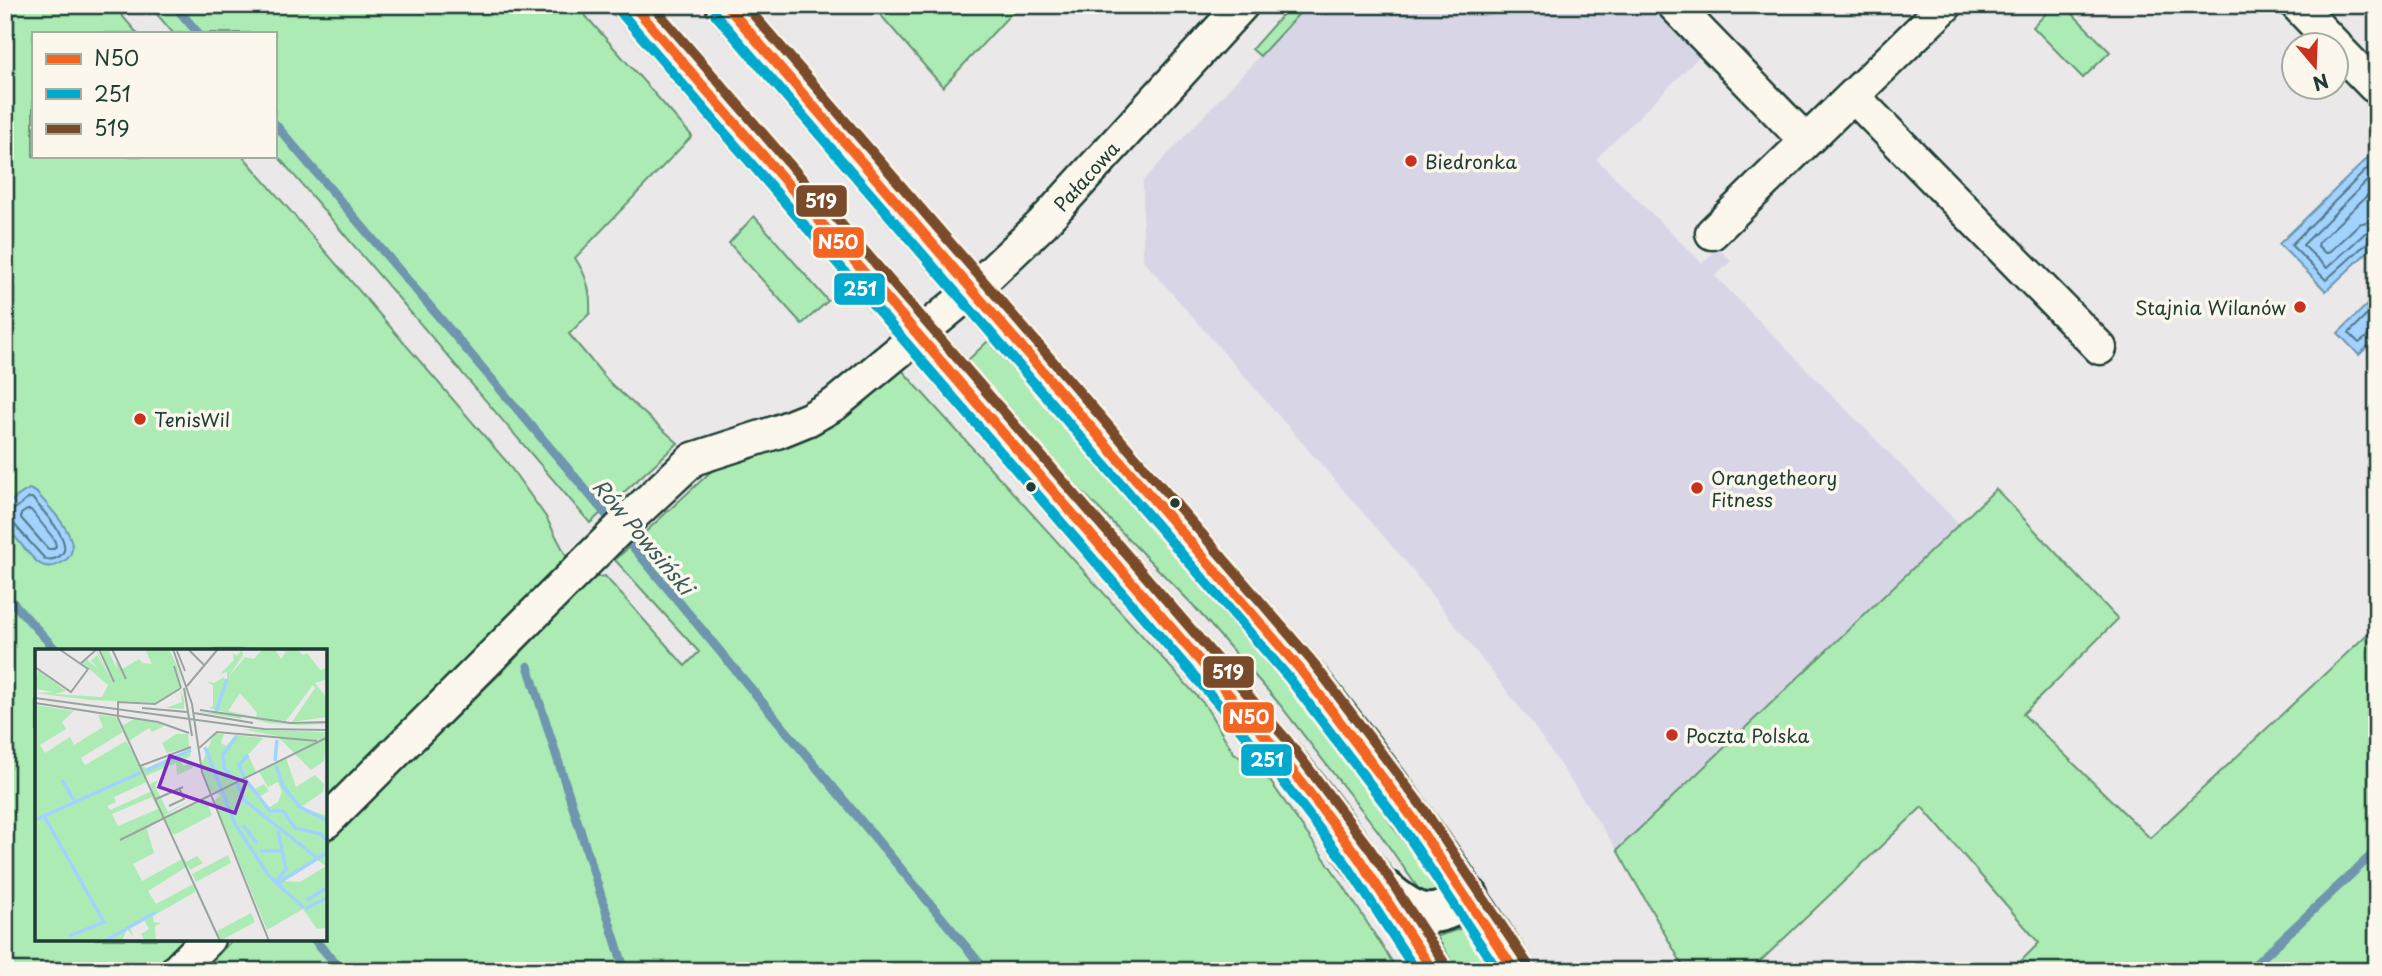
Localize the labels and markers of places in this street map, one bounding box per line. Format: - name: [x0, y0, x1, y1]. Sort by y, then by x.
- place label: Biedronka: [1425, 147, 1517, 175]
- marker: Biedronka: [1403, 153, 1419, 169]
- place label: Stajnia Wilanów: [2135, 293, 2286, 321]
- marker: Stajnia Wilanów: [2292, 299, 2308, 315]
- place label: TenisWil: [154, 405, 230, 433]
- marker: TenisWil: [132, 411, 148, 427]
- place label: Orangetheory Fitness: [1711, 463, 1837, 513]
- unlabelled marker: [1024, 480, 1038, 494]
- marker: Orangetheory Fitness: [1689, 480, 1705, 496]
- unlabelled marker: [1168, 496, 1182, 510]
- place label: Poczta Polska: [1686, 721, 1810, 749]
- marker: Poczta Polska: [1664, 727, 1680, 743]

